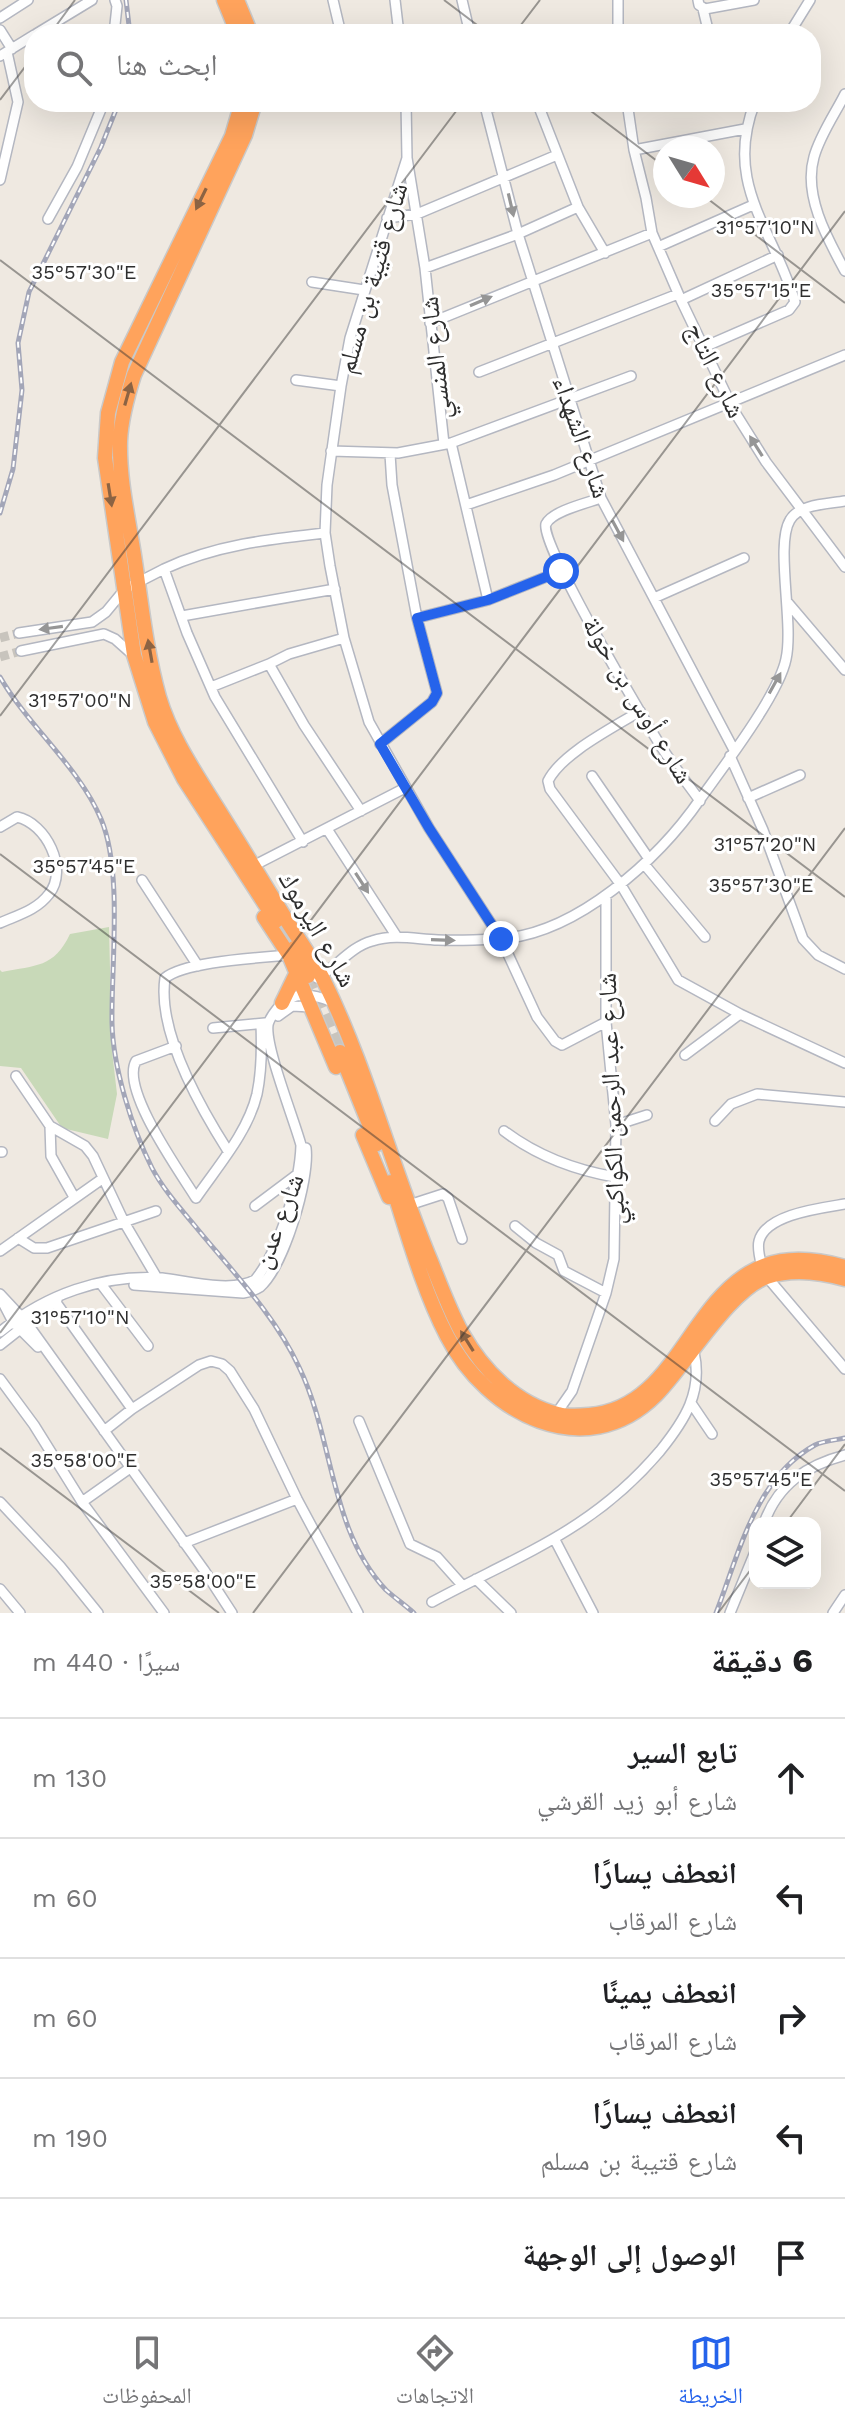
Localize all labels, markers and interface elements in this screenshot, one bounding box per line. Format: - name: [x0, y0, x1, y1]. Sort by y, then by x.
- search box: [24, 24, 821, 112]
- icon: search: [52, 46, 96, 90]
- text: ابحث هنا: [116, 47, 218, 82]
- north arrow: [653, 136, 725, 208]
- street label: شارع قتيبة بن مسلم: [330, 179, 415, 377]
- one-way arrow: [194, 188, 208, 211]
- one-way arrow: [505, 192, 518, 217]
- text: 31°57'10"N: [715, 215, 815, 239]
- text: 35°57'30"E: [32, 260, 136, 284]
- text: 35°57'15"E: [711, 278, 811, 302]
- street label: شارع المنسي: [414, 294, 462, 421]
- one-way arrow: [469, 295, 492, 308]
- street label: شارع التاج: [679, 317, 752, 423]
- street label: شارع الشهداء: [546, 372, 617, 502]
- one-way arrow: [123, 381, 135, 406]
- one-way arrow: [749, 435, 763, 457]
- one-way arrow: [104, 483, 116, 508]
- one-way arrow: [611, 519, 625, 542]
- route start: [543, 553, 579, 589]
- street label: شارع أوس بن خولة: [576, 611, 700, 789]
- one-way arrow: [38, 622, 63, 635]
- one-way arrow: [144, 638, 156, 663]
- one-way arrow: [768, 672, 782, 695]
- text: 31°57'00"N: [28, 688, 132, 712]
- text: 31°57'20"N: [713, 832, 817, 856]
- text: 35°57'45"E: [33, 854, 135, 878]
- street label: شارع اليرموك: [272, 866, 363, 993]
- one-way arrow: [355, 872, 369, 894]
- text: 35°57'30"E: [709, 873, 813, 897]
- route end: [483, 921, 519, 957]
- one-way arrow: [431, 933, 456, 946]
- street label: شارع عبد الرحمن الكواكبي: [592, 972, 636, 1225]
- street label: شارع عدن: [246, 1169, 311, 1273]
- text: 31°57'10"N: [30, 1305, 130, 1329]
- one-way arrow: [461, 1330, 475, 1352]
- text: 35°58'00"E: [31, 1448, 137, 1472]
- text: 35°57'45"E: [710, 1467, 812, 1491]
- map controls: [749, 1517, 821, 1589]
- button: layers: [749, 1517, 821, 1589]
- text: 35°58'00"E: [150, 1569, 256, 1593]
- text: 6 دقيقة: [711, 1640, 813, 1680]
- text: سيرًا · 440 m: [32, 1647, 180, 1677]
- text: تابع السير: [628, 1735, 737, 1770]
- icon: ahead: [769, 1756, 813, 1800]
- text: 130 m: [32, 1763, 107, 1793]
- text: شارع أبو زيد القرشي: [537, 1786, 737, 1816]
- text: انعطف يسارًا: [592, 1855, 737, 1890]
- icon: left: [769, 1876, 813, 1920]
- text: 60 m: [32, 1883, 98, 1913]
- text: شارع المرقاب: [608, 1906, 737, 1936]
- text: انعطف يمينًا: [601, 1975, 737, 2010]
- icon: right: [769, 1996, 813, 2040]
- text: 60 m: [32, 2003, 98, 2033]
- text: شارع المرقاب: [608, 2026, 737, 2056]
- text: انعطف يسارًا: [592, 2095, 737, 2130]
- icon: left: [769, 2116, 813, 2160]
- text: 190 m: [32, 2123, 108, 2153]
- text: شارع قتيبة بن مسلم: [540, 2146, 737, 2176]
- icon: arrive: [769, 2236, 813, 2280]
- text: الوصول إلى الوجهة: [523, 2237, 737, 2272]
- tab: المحفوظات: [102, 2331, 192, 2417]
- tab: الاتجاهات: [396, 2331, 474, 2417]
- tab: الخريطة: [678, 2331, 743, 2417]

